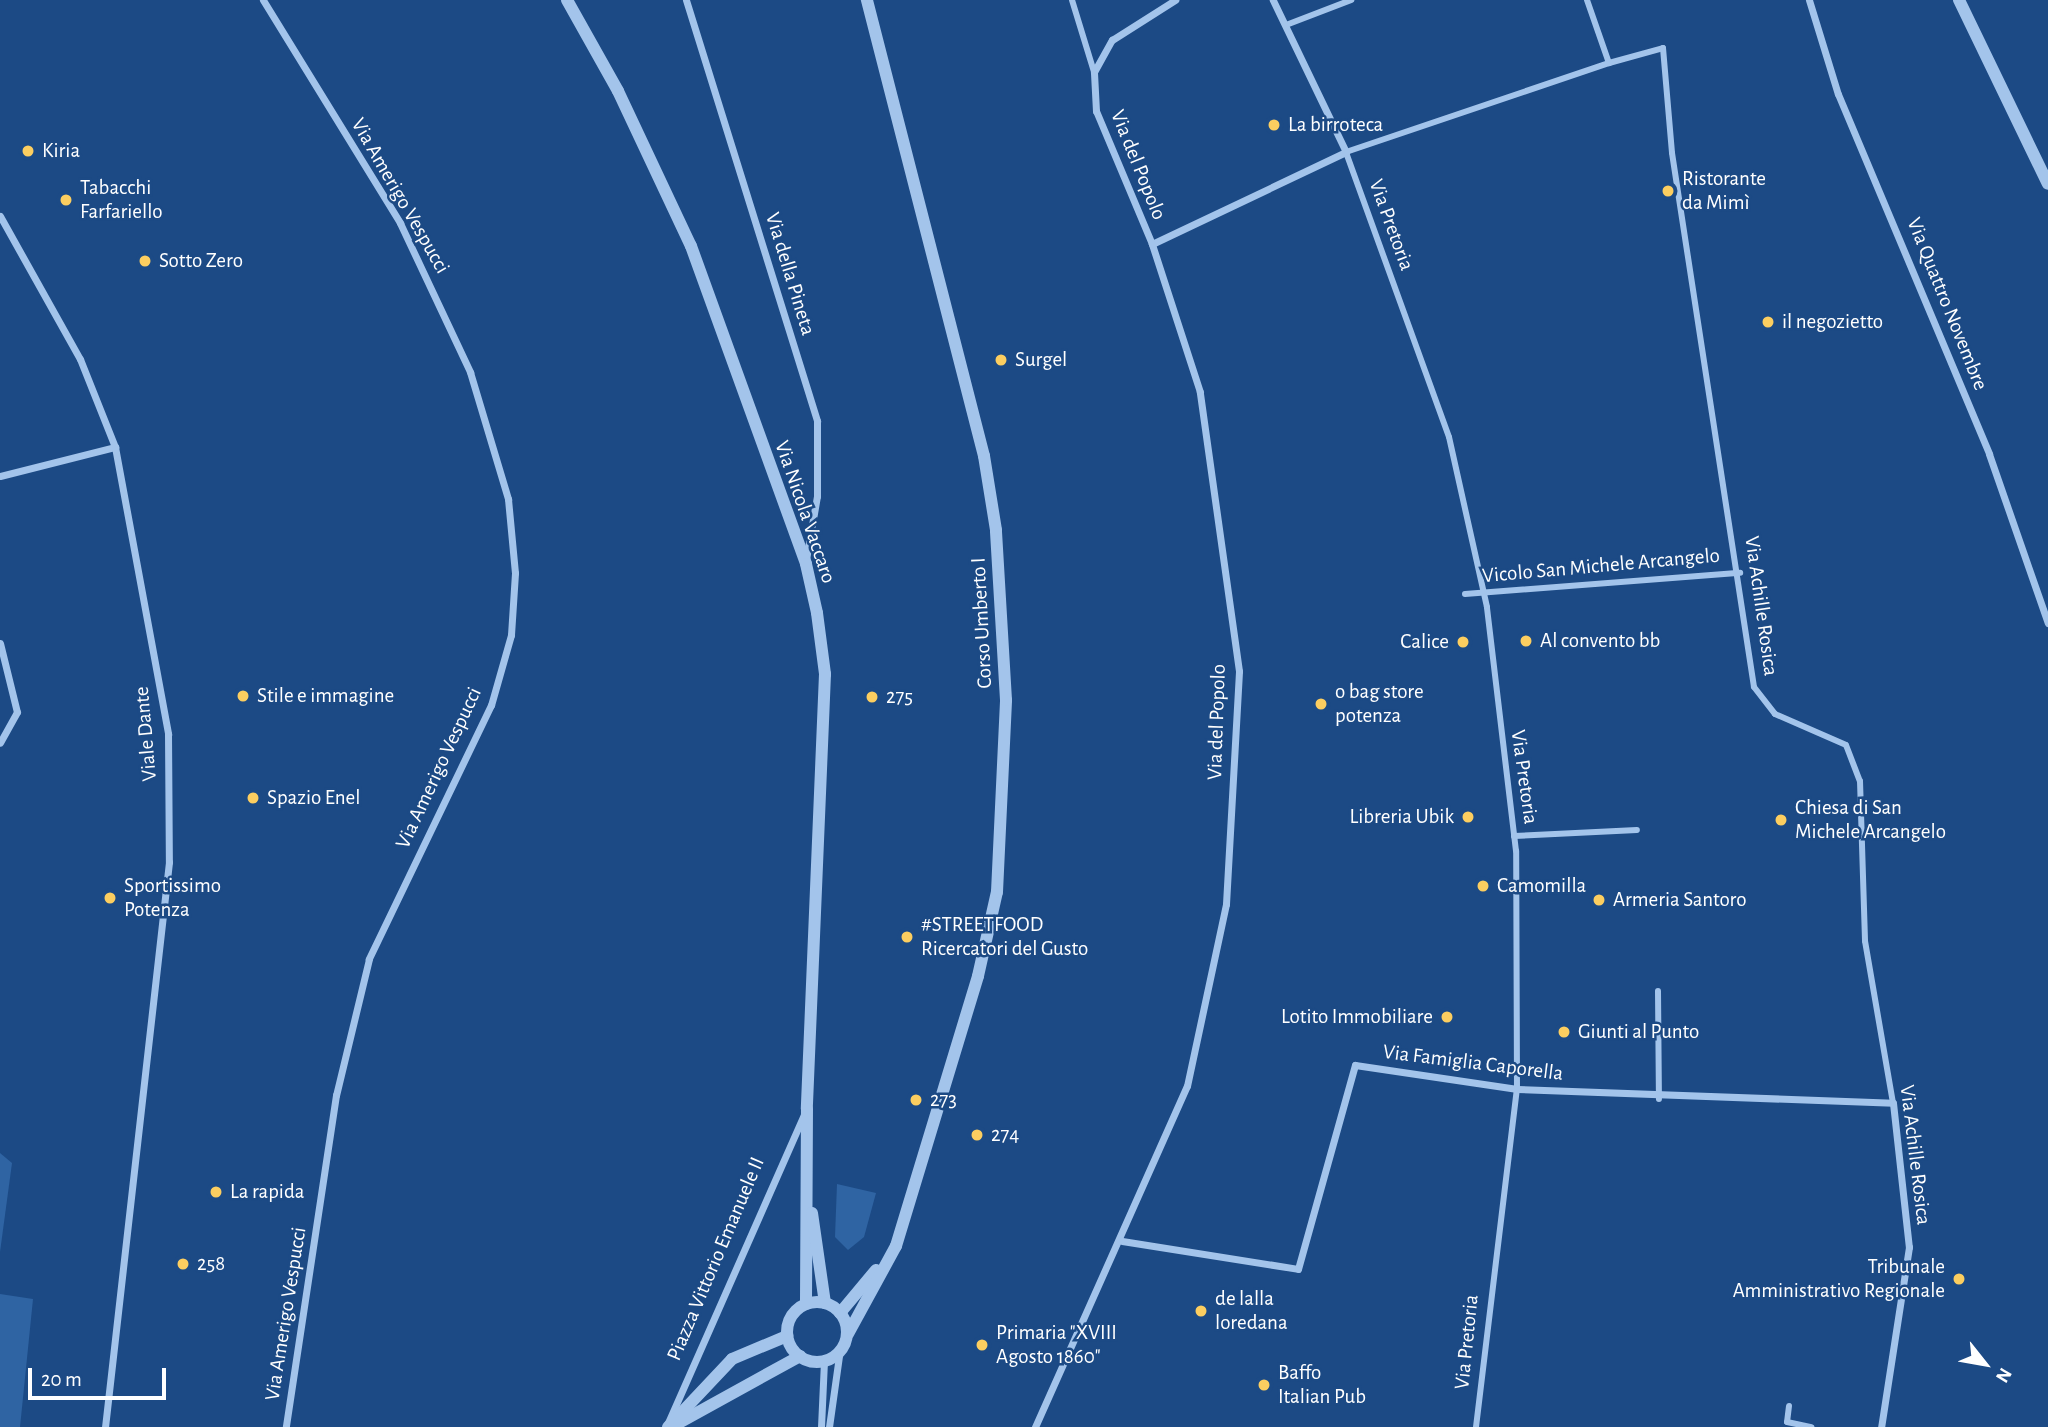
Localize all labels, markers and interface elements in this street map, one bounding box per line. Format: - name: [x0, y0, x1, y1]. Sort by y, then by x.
- street label: Via del Popolo: [1105, 106, 1171, 224]
- place label: La birroteca: [1288, 112, 1383, 138]
- street label: Via Amerigo Vespucci: [345, 114, 455, 278]
- marker: La birroteca: [1266, 117, 1282, 133]
- place label: Kiria: [42, 138, 80, 164]
- marker: Kiria: [20, 143, 36, 159]
- place label: Ristorante da Mimì: [1682, 166, 1766, 216]
- place label: Tabacchi Farfariello: [80, 175, 163, 225]
- street label: Via Pretoria: [1363, 176, 1419, 274]
- marker: Ristorante da Mimì: [1660, 183, 1676, 199]
- marker: Tabacchi Farfariello: [58, 192, 74, 208]
- street label: Via della Pineta: [759, 210, 821, 338]
- street label: Via Quattro Novembre: [1901, 214, 1993, 394]
- place label: Sotto Zero: [159, 248, 243, 274]
- marker: Sotto Zero: [137, 253, 153, 269]
- place label: il negozietto: [1782, 309, 1883, 335]
- marker: il negozietto: [1760, 314, 1776, 330]
- place label: Surgel: [1015, 347, 1067, 373]
- marker: Surgel: [993, 352, 1009, 368]
- street label: Via Nicola Vaccaro: [769, 437, 841, 587]
- street label: Via Achille Rosica: [1739, 534, 1783, 678]
- street label: Vicolo San Michele Arcangelo: [1481, 543, 1721, 589]
- street label: Corso Umberto I: [966, 557, 998, 689]
- place label: Al convento bb: [1540, 628, 1660, 654]
- place label: Calice: [1400, 629, 1449, 655]
- marker: Al convento bb: [1518, 633, 1534, 649]
- marker: Calice: [1455, 634, 1471, 650]
- street label: Via del Popolo: [1202, 664, 1232, 780]
- place label: o bag store potenza: [1335, 679, 1424, 729]
- place label: Stile e immagine: [257, 683, 394, 709]
- street label: Via Amerigo Vespucci: [391, 683, 487, 853]
- place label: 275: [886, 684, 913, 710]
- street label: Viale Dante: [129, 686, 163, 782]
- marker: Stile e immagine: [235, 688, 251, 704]
- marker: 275: [864, 689, 880, 705]
- marker: o bag store potenza: [1313, 696, 1329, 712]
- street label: Via Pretoria: [1505, 728, 1543, 826]
- place label: Spazio Enel: [267, 785, 360, 811]
- marker: Spazio Enel: [245, 790, 261, 806]
- place label: Chiesa di San Michele Arcangelo: [1795, 795, 1946, 845]
- place label: Libreria Ubik: [1350, 804, 1454, 830]
- marker: Libreria Ubik: [1460, 809, 1476, 825]
- marker: Chiesa di San Michele Arcangelo: [1773, 812, 1789, 828]
- place label: Sportissimo Potenza: [124, 873, 221, 923]
- place label: Camomilla: [1497, 873, 1586, 899]
- marker: Camomilla: [1475, 878, 1491, 894]
- place label: Armeria Santoro: [1613, 887, 1747, 913]
- marker: Sportissimo Potenza: [102, 890, 118, 906]
- marker: Armeria Santoro: [1591, 892, 1607, 908]
- place label: #STREETFOOD Ricercatori del Gusto: [921, 912, 1088, 962]
- marker: #STREETFOOD Ricercatori del Gusto: [899, 929, 915, 945]
- place label: Lotito Immobiliare: [1281, 1004, 1433, 1030]
- marker: Lotito Immobiliare: [1439, 1009, 1455, 1025]
- place label: Giunti al Punto: [1578, 1019, 1699, 1045]
- marker: Giunti al Punto: [1556, 1024, 1572, 1040]
- street label: Via Famiglia Caporella: [1381, 1039, 1565, 1087]
- street label: Via Achille Rosica: [1894, 1083, 1936, 1227]
- place label: 273: [930, 1087, 957, 1113]
- marker: 273: [908, 1092, 924, 1108]
- place label: 274: [991, 1122, 1019, 1148]
- marker: 274: [969, 1127, 985, 1143]
- street label: Piazza Vittorio Emanuele II: [662, 1153, 770, 1365]
- place label: La rapida: [230, 1179, 305, 1205]
- marker: La rapida: [208, 1184, 224, 1200]
- street label: Via Amerigo Vespucci: [260, 1225, 312, 1403]
- place label: 258: [197, 1251, 225, 1277]
- place label: Tribunale Amministrativo Regionale: [1733, 1254, 1945, 1304]
- marker: 258: [175, 1256, 191, 1272]
- marker: Tribunale Amministrativo Regionale: [1951, 1271, 1967, 1287]
- place label: de lalla loredana: [1215, 1286, 1288, 1336]
- street label: Via Pretoria: [1449, 1293, 1485, 1391]
- marker: de lalla loredana: [1193, 1303, 1209, 1319]
- place label: Primaria "XVIII Agosto 1860": [996, 1320, 1117, 1370]
- north arrow: [1950, 1329, 2020, 1399]
- marker: Primaria "XVIII Agosto 1860": [974, 1337, 990, 1353]
- scale bar: [32, 1354, 170, 1398]
- place label: Baffo Italian Pub: [1278, 1360, 1366, 1410]
- text: N: [1992, 1365, 2015, 1386]
- text: 20 m: [41, 1369, 82, 1390]
- marker: Baffo Italian Pub: [1256, 1377, 1272, 1393]

